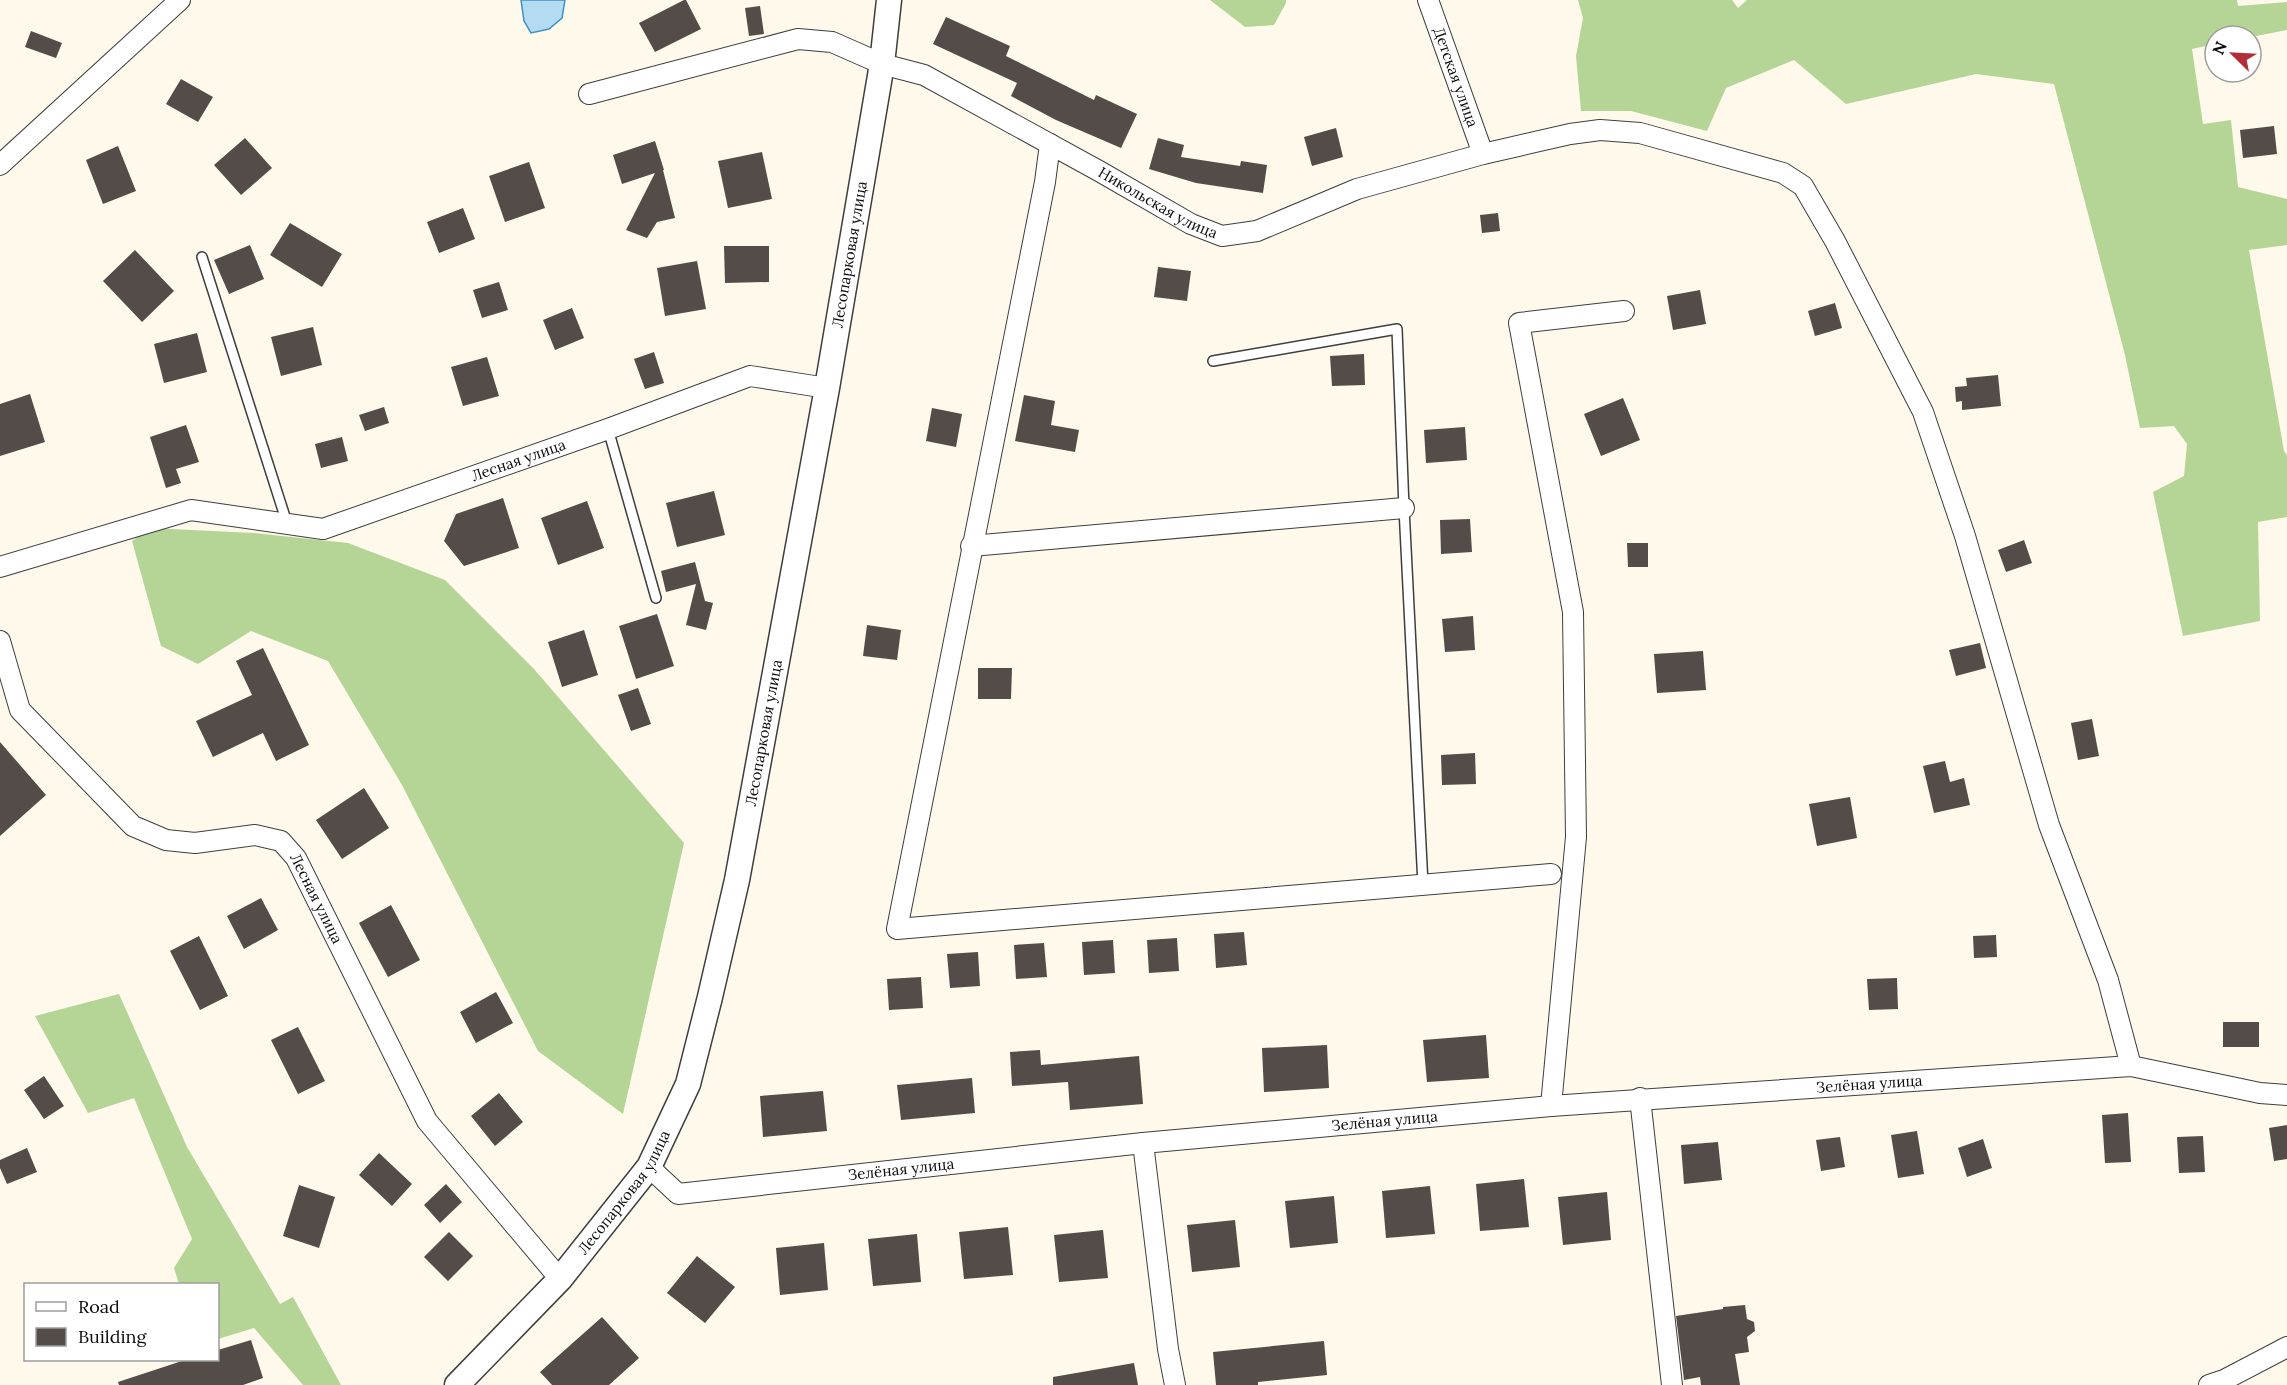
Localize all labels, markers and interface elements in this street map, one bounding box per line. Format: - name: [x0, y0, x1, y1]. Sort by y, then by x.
- street label: Детская улица: [1429, 24, 1483, 130]
- north arrow: [2203, 24, 2263, 84]
- text: N: [2208, 38, 2231, 58]
- street label: Никольская улица: [1095, 163, 1221, 242]
- street label: Лесопарковая улица: [827, 179, 871, 329]
- street label: Лесная улица: [469, 435, 568, 485]
- street label: Лесопарковая улица: [741, 658, 786, 807]
- street label: Лесная улица: [286, 850, 347, 947]
- street label: Зелёная улица: [1815, 1070, 1923, 1097]
- street label: Зелёная улица: [1331, 1106, 1439, 1135]
- street label: Лесопарковая улица: [573, 1127, 674, 1258]
- street label: Зелёная улица: [847, 1154, 955, 1184]
- legend: [24, 1283, 219, 1361]
- text: Road: [78, 1295, 120, 1318]
- text: Building: [78, 1325, 148, 1348]

